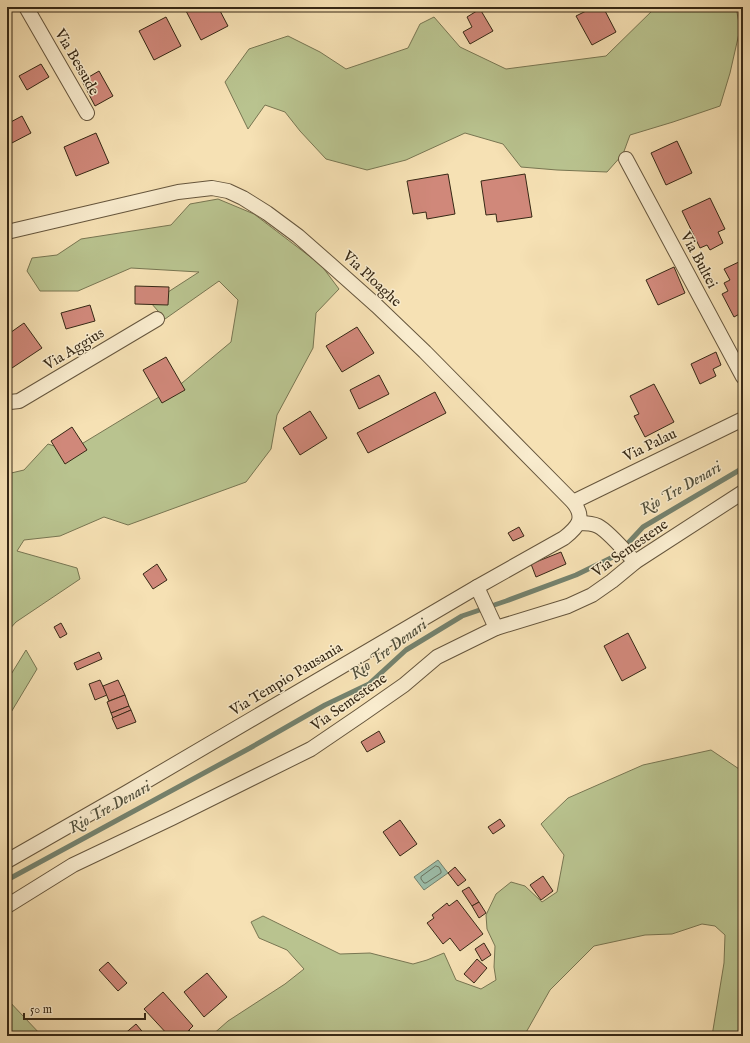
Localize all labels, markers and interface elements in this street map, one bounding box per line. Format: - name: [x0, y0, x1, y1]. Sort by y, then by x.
- street label: Via Bessude: [50, 25, 104, 99]
- street label: Via Bultei: [676, 228, 722, 292]
- street label: Via Ploaghe: [338, 246, 406, 311]
- street label: Via Aggius: [40, 324, 108, 375]
- street label: Via Palau: [619, 424, 680, 466]
- water label: Rio Tre Denari: [637, 457, 726, 520]
- street label: Via Semestene: [587, 515, 672, 582]
- water label: Rio Tre Denari: [347, 614, 433, 685]
- street label: Via Tempio Pausania: [225, 638, 346, 721]
- street label: Via Semestene: [306, 669, 391, 736]
- water label: Rio Tre Denari: [66, 777, 156, 839]
- scale bar: [24, 995, 145, 1021]
- text: 50 m: [30, 1002, 52, 1017]

